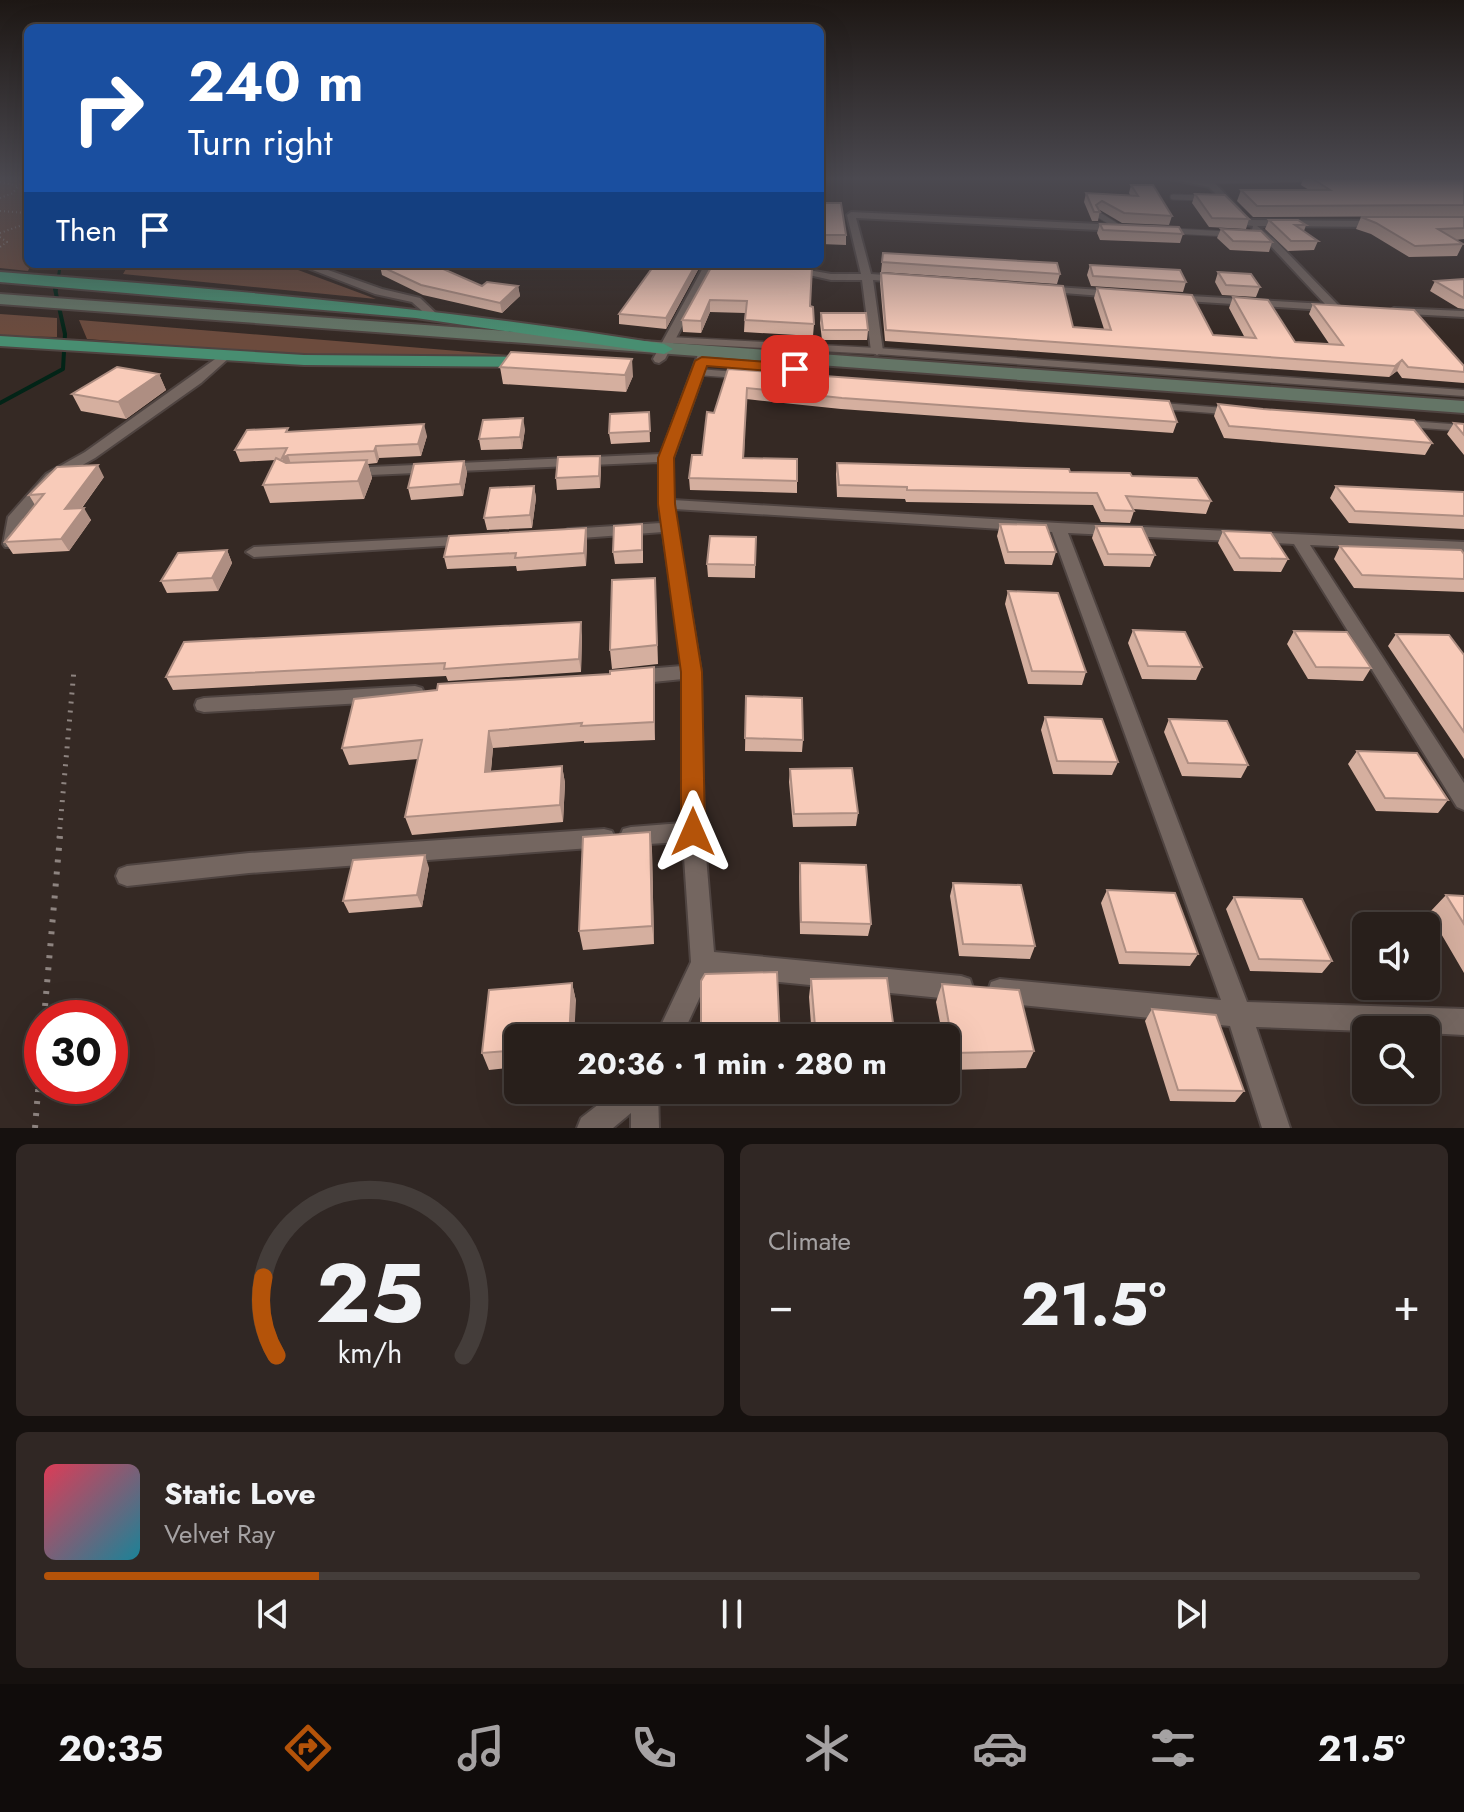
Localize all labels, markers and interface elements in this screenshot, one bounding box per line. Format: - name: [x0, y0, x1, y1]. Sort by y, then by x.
- text: 240 m: [188, 41, 364, 122]
- icon: right: [56, 56, 160, 160]
- text: Turn right: [188, 116, 333, 168]
- icon: arrive: [133, 208, 177, 252]
- text: Then: [56, 209, 117, 252]
- pin: [761, 335, 829, 403]
- icon: arrive: [773, 347, 817, 391]
- position arrow: [651, 790, 735, 874]
- map controls: [1352, 912, 1440, 1104]
- button: sound: [1352, 912, 1440, 1000]
- speed limit sign: 30: [24, 1000, 128, 1104]
- button: search: [1352, 1016, 1440, 1104]
- text: 20:36 · 1 min · 280 m: [577, 1042, 887, 1085]
- text: Climate: [768, 1222, 851, 1260]
- text: 25: [316, 1233, 424, 1353]
- text: 21.5°: [1021, 1261, 1166, 1348]
- text: −: [768, 1273, 794, 1337]
- text: +: [1393, 1273, 1420, 1337]
- text: km/h: [338, 1332, 402, 1374]
- text: Static Love: [164, 1472, 316, 1515]
- text: Velvet Ray: [164, 1515, 275, 1553]
- icon: previous: [251, 1592, 295, 1636]
- icon: pause: [710, 1592, 754, 1636]
- icon: next: [1169, 1592, 1213, 1636]
- icon: directions: [280, 1720, 336, 1776]
- icon: music: [453, 1720, 509, 1776]
- icon: phone: [626, 1720, 682, 1776]
- icon: climate: [799, 1720, 855, 1776]
- icon: car: [972, 1720, 1028, 1776]
- icon: filters: [1145, 1720, 1201, 1776]
- text: 20:35: [58, 1722, 163, 1774]
- text: 21.5°: [1318, 1722, 1405, 1774]

